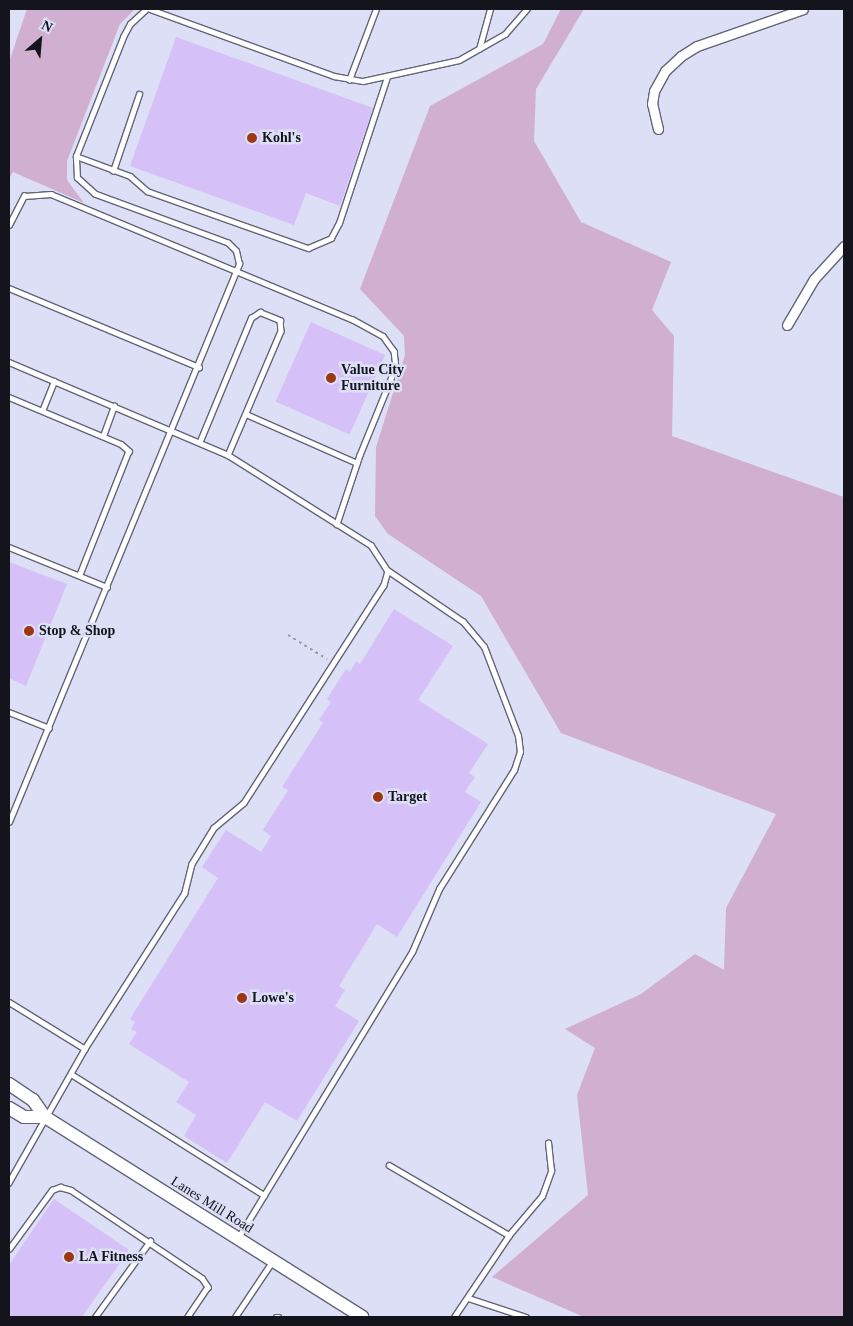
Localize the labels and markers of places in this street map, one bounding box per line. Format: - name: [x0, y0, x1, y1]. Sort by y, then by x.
- place label: Kohl's: [262, 130, 301, 146]
- marker: Kohl's: [246, 132, 258, 144]
- place label: Value City Furniture: [341, 362, 404, 394]
- marker: Value City Furniture: [325, 372, 337, 384]
- place label: Stop & Shop: [39, 623, 115, 639]
- marker: Stop & Shop: [23, 625, 35, 637]
- place label: Target: [388, 789, 427, 805]
- marker: Target: [372, 791, 384, 803]
- place label: Lowe's: [252, 990, 294, 1006]
- marker: Lowe's: [236, 992, 248, 1004]
- place label: LA Fitness: [79, 1249, 144, 1265]
- marker: LA Fitness: [63, 1251, 75, 1263]

